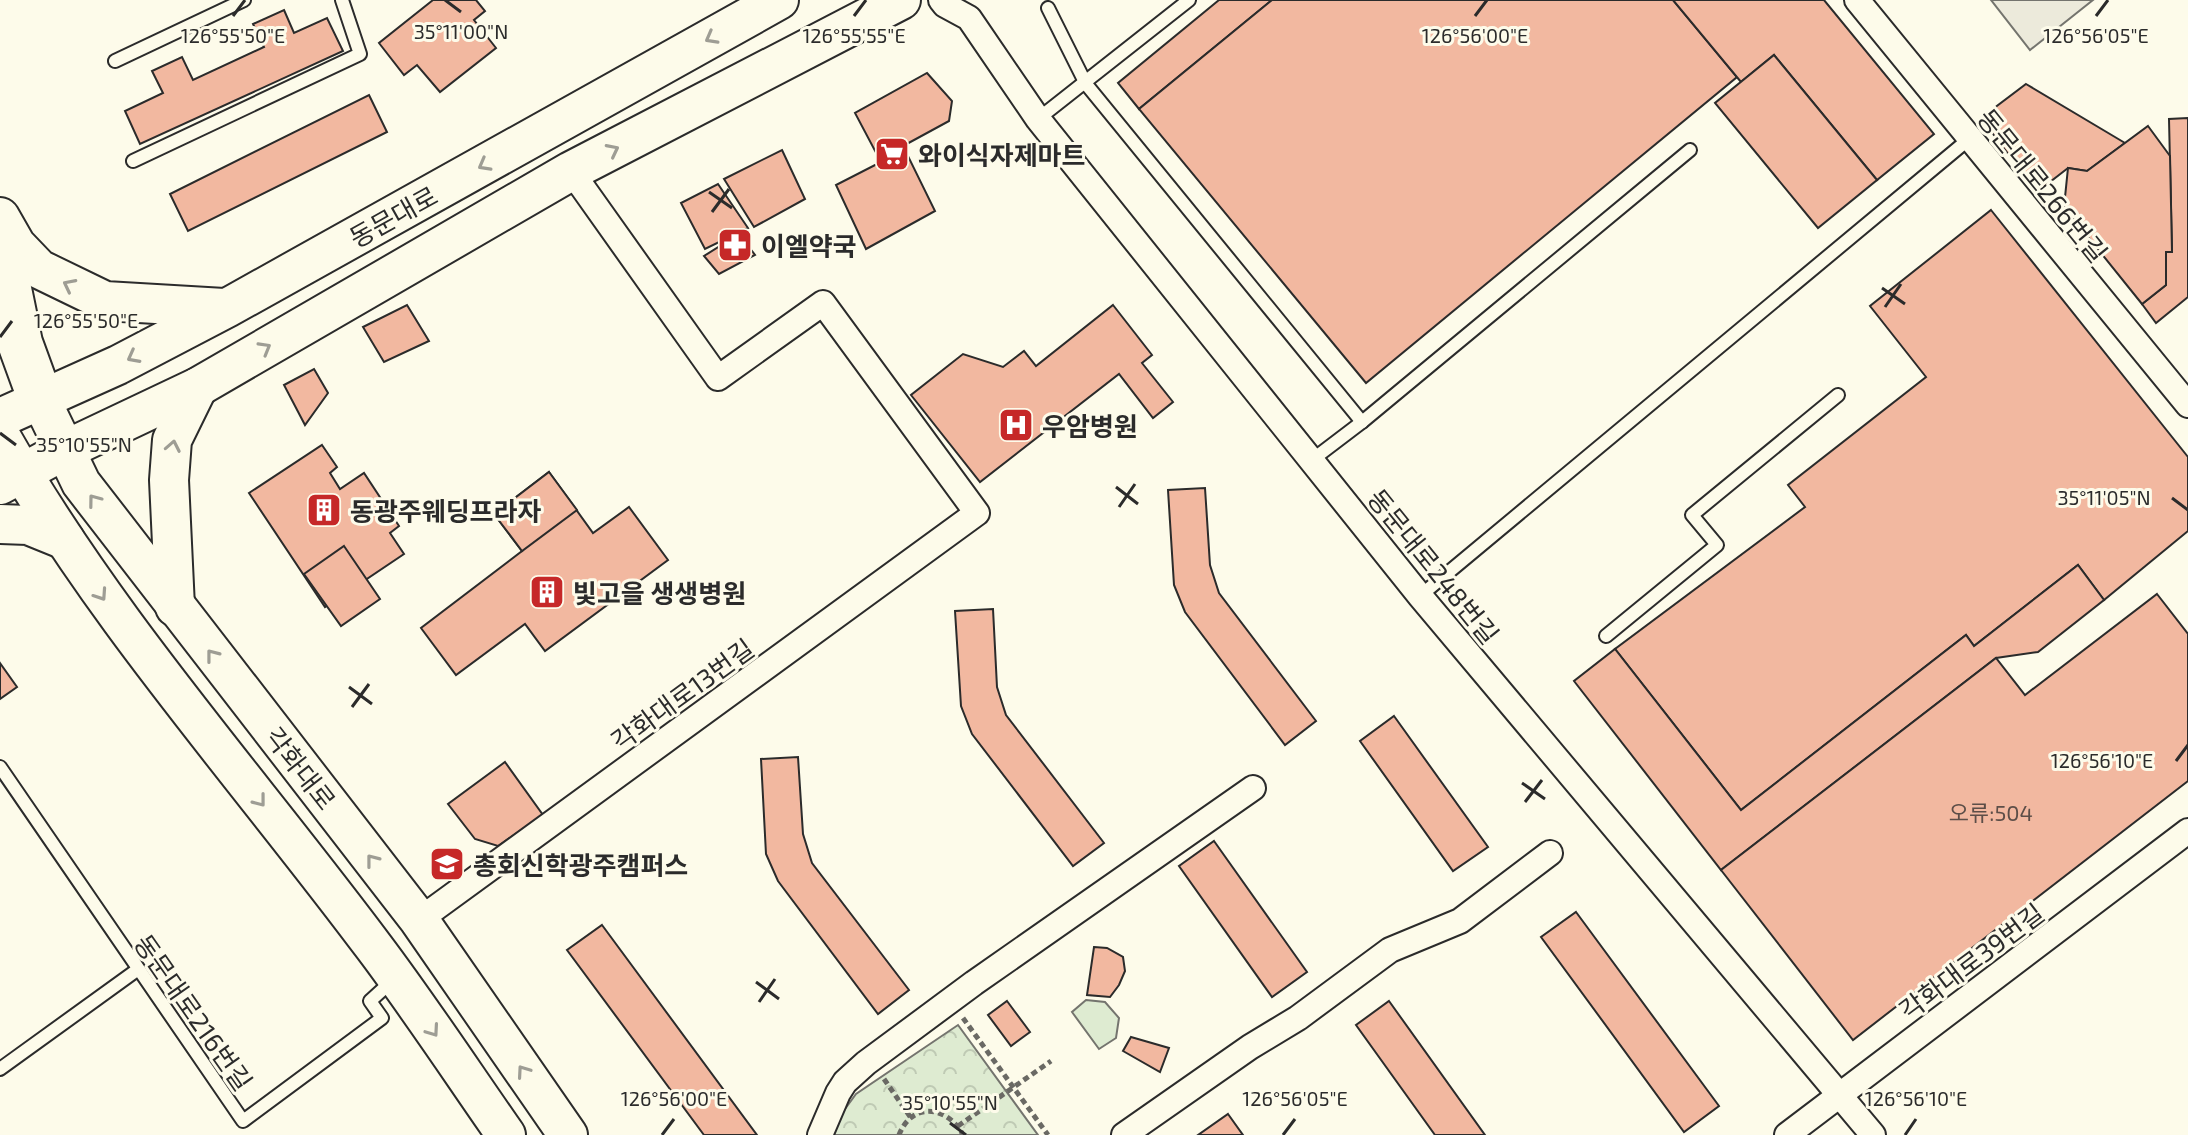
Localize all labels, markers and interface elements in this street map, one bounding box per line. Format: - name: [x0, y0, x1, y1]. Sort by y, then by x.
- text: 35°11'00"N: [414, 19, 508, 43]
- text: 126°55'50"E: [181, 23, 285, 47]
- text: 126°55'55"E: [802, 23, 906, 47]
- text: 126°56'00"E: [1422, 23, 1528, 47]
- text: 126°56'05"E: [2043, 23, 2149, 47]
- one-way arrow: [705, 28, 720, 44]
- street label: 동문대로266번길: [1972, 102, 2114, 268]
- supermarket icon: 와이식자제마트: [873, 135, 911, 173]
- place label: 와이식자제마트: [918, 139, 1085, 170]
- one-way arrow: [604, 144, 619, 159]
- one-way arrow: [478, 155, 493, 171]
- street label: 동문대로: [344, 179, 442, 253]
- pharmacy icon: 이엘약국: [716, 226, 754, 264]
- place label: 이엘약국: [761, 230, 857, 261]
- one-way arrow: [62, 279, 77, 294]
- text: 126°55'50"E: [34, 308, 138, 332]
- one-way arrow: [257, 342, 271, 358]
- one-way arrow: [127, 348, 142, 363]
- hospital icon: 우암병원: [997, 406, 1035, 444]
- place label: 우암병원: [1042, 410, 1138, 441]
- text: 35°10'55"N: [36, 432, 132, 456]
- one-way arrow: [164, 440, 181, 453]
- street label: 동문대로248번길: [1362, 482, 1506, 650]
- text: 35°11'05"N: [2057, 485, 2151, 509]
- building icon: 동광주웨딩프라자: [305, 491, 343, 529]
- one-way arrow: [90, 495, 104, 509]
- place label: 동광주웨딩프라자: [350, 495, 541, 526]
- building icon: 빛고을 생생병원: [528, 573, 566, 611]
- place label: 빛고을 생생병원: [573, 577, 746, 608]
- one-way arrow: [92, 587, 107, 601]
- street label: 각화대로13번길: [605, 632, 759, 756]
- one-way arrow: [207, 649, 221, 664]
- street label: 각화대로: [259, 721, 343, 815]
- text: 126°56'10"E: [2051, 748, 2153, 772]
- one-way arrow: [251, 792, 265, 807]
- house number: 오류:504: [1949, 799, 2033, 825]
- school or university icon: 총회신학광주캠퍼스: [428, 845, 466, 883]
- place label: 총회신학광주캠퍼스: [473, 849, 688, 880]
- one-way arrow: [367, 855, 382, 869]
- street label: 각화대로39번길: [1893, 897, 2049, 1025]
- street label: 동문대로216번길: [129, 928, 259, 1096]
- one-way arrow: [423, 1023, 438, 1037]
- one-way arrow: [518, 1065, 533, 1079]
- text: 126°56'00"E: [621, 1086, 727, 1110]
- text: 126°56'05"E: [1242, 1086, 1348, 1110]
- text: 126°56'10"E: [1865, 1086, 1967, 1110]
- text: 35°10'55"N: [902, 1090, 998, 1114]

